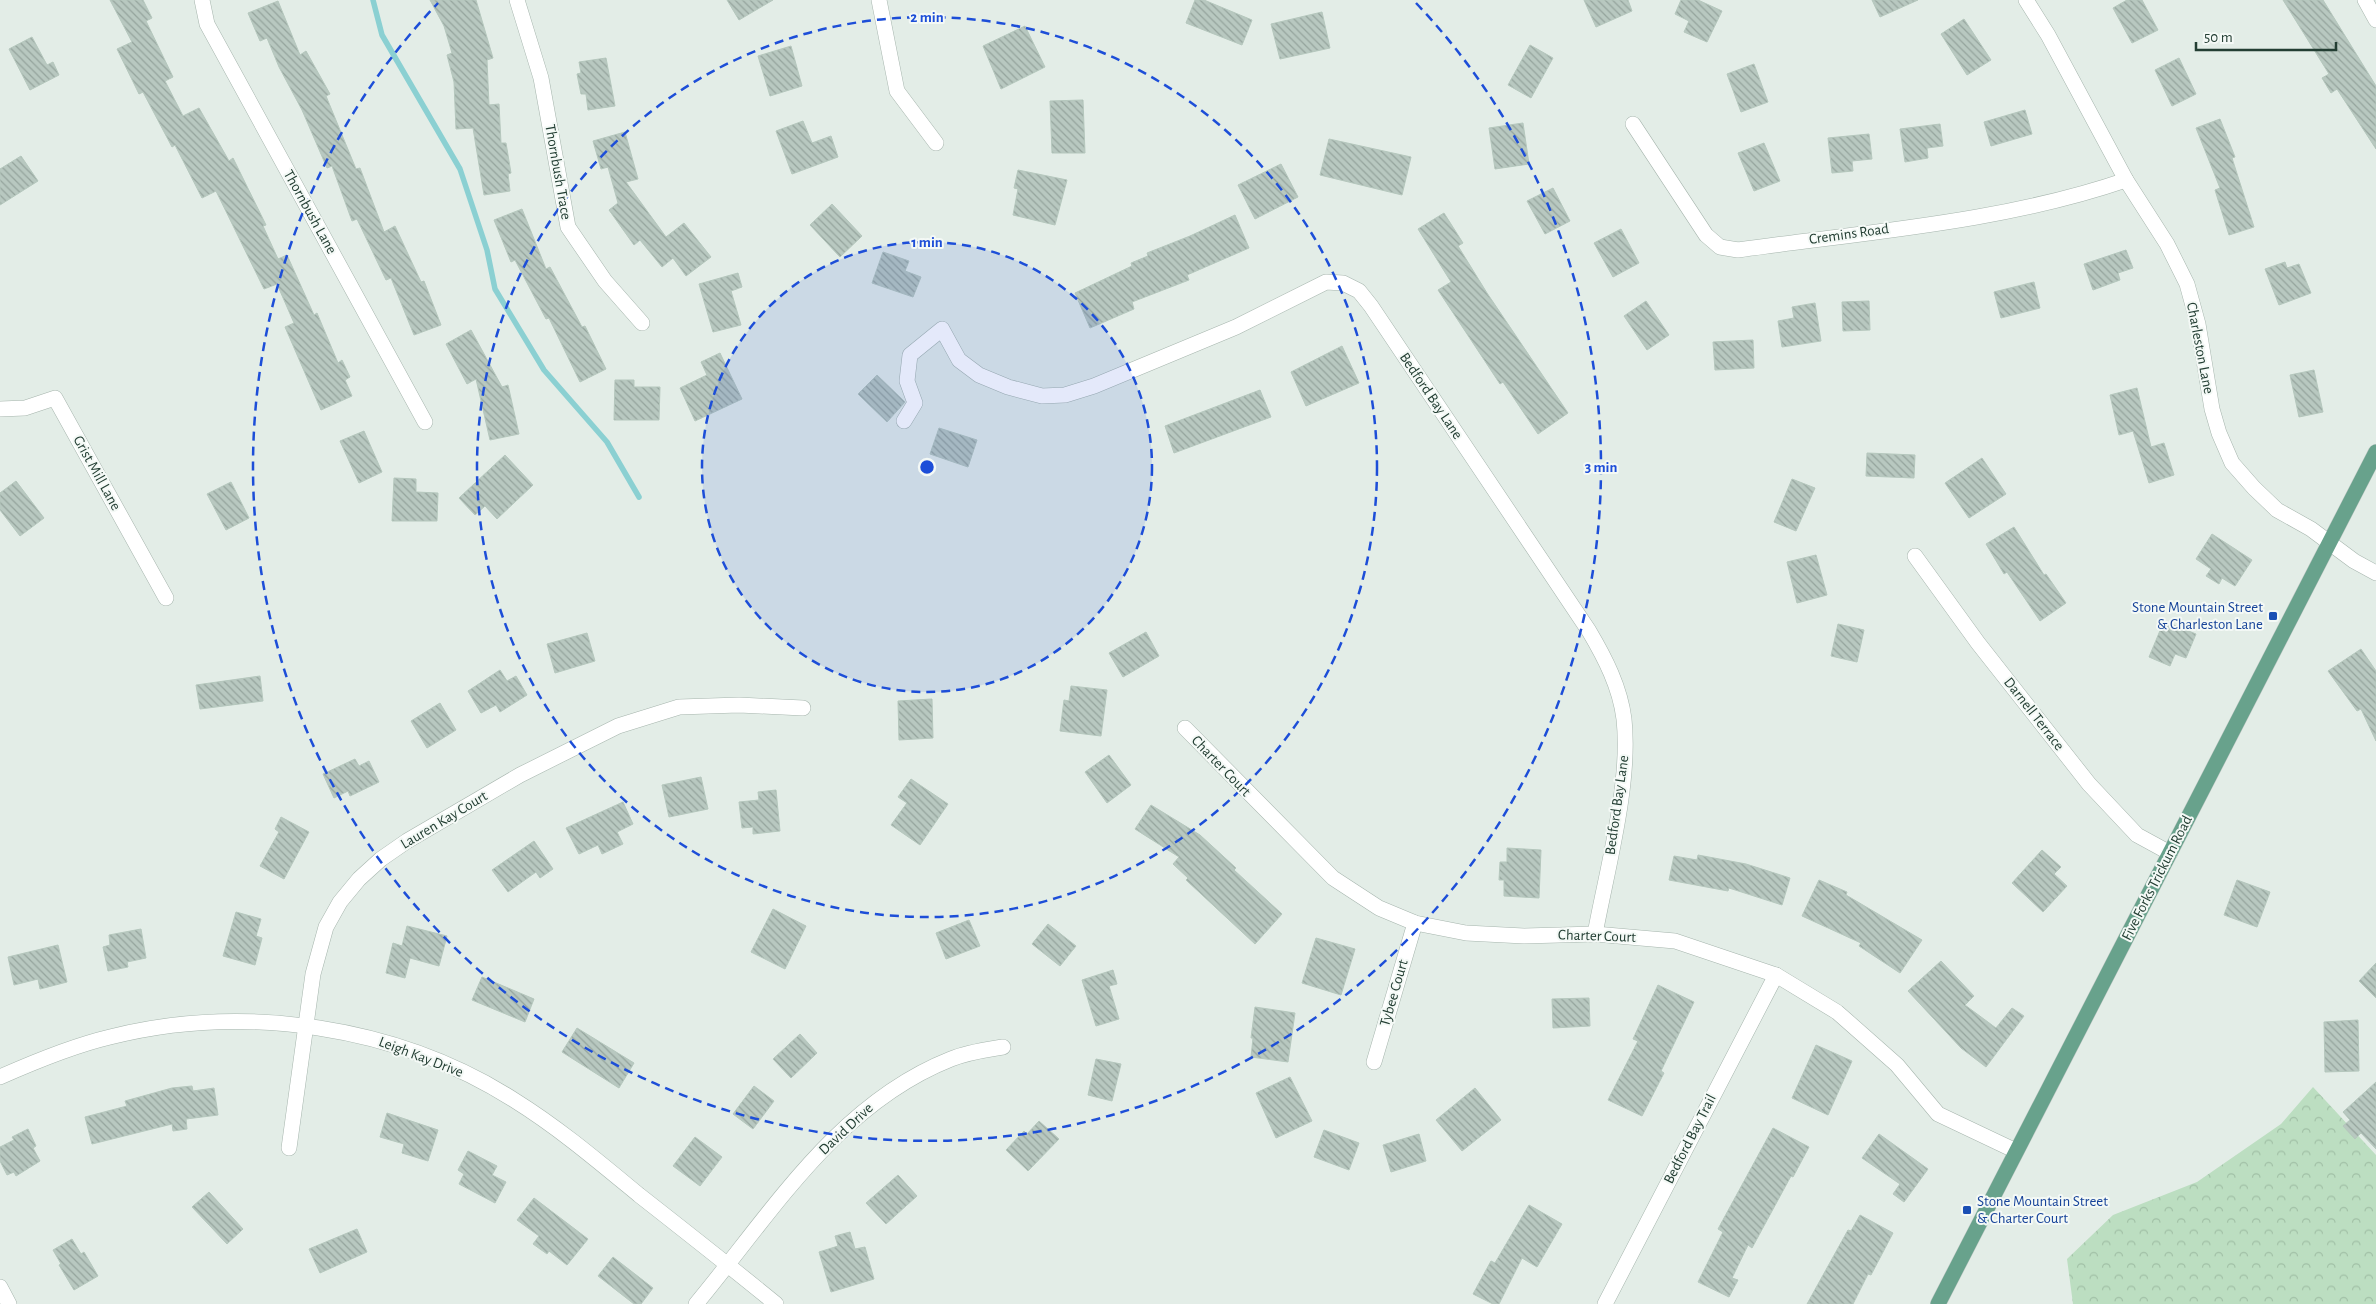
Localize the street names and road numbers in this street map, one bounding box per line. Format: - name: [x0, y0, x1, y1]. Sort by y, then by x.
- street label: Thornbush Trace: [542, 123, 574, 221]
- street label: Thornbush Lane: [281, 167, 339, 257]
- street label: Cremins Road: [1808, 221, 1890, 247]
- street label: Charleston Lane: [2184, 301, 2216, 395]
- street label: Bedford Bay Lane: [1397, 350, 1465, 442]
- street label: Grist Mill Lane: [70, 433, 124, 513]
- street label: Darnell Terrace: [2001, 675, 2067, 753]
- street label: Charter Court: [1189, 733, 1254, 799]
- street label: Bedford Bay Lane: [1603, 754, 1631, 856]
- street label: Lauren Kay Court: [398, 788, 490, 852]
- street label: Five Forks Trickum Road: [2119, 813, 2195, 943]
- street label: Charter Court: [1558, 927, 1636, 945]
- street label: Tybee Court: [1377, 958, 1411, 1028]
- street label: Leigh Kay Drive: [377, 1034, 465, 1080]
- street label: Bedford Bay Trail: [1661, 1092, 1719, 1186]
- street label: David Drive: [816, 1100, 876, 1158]

